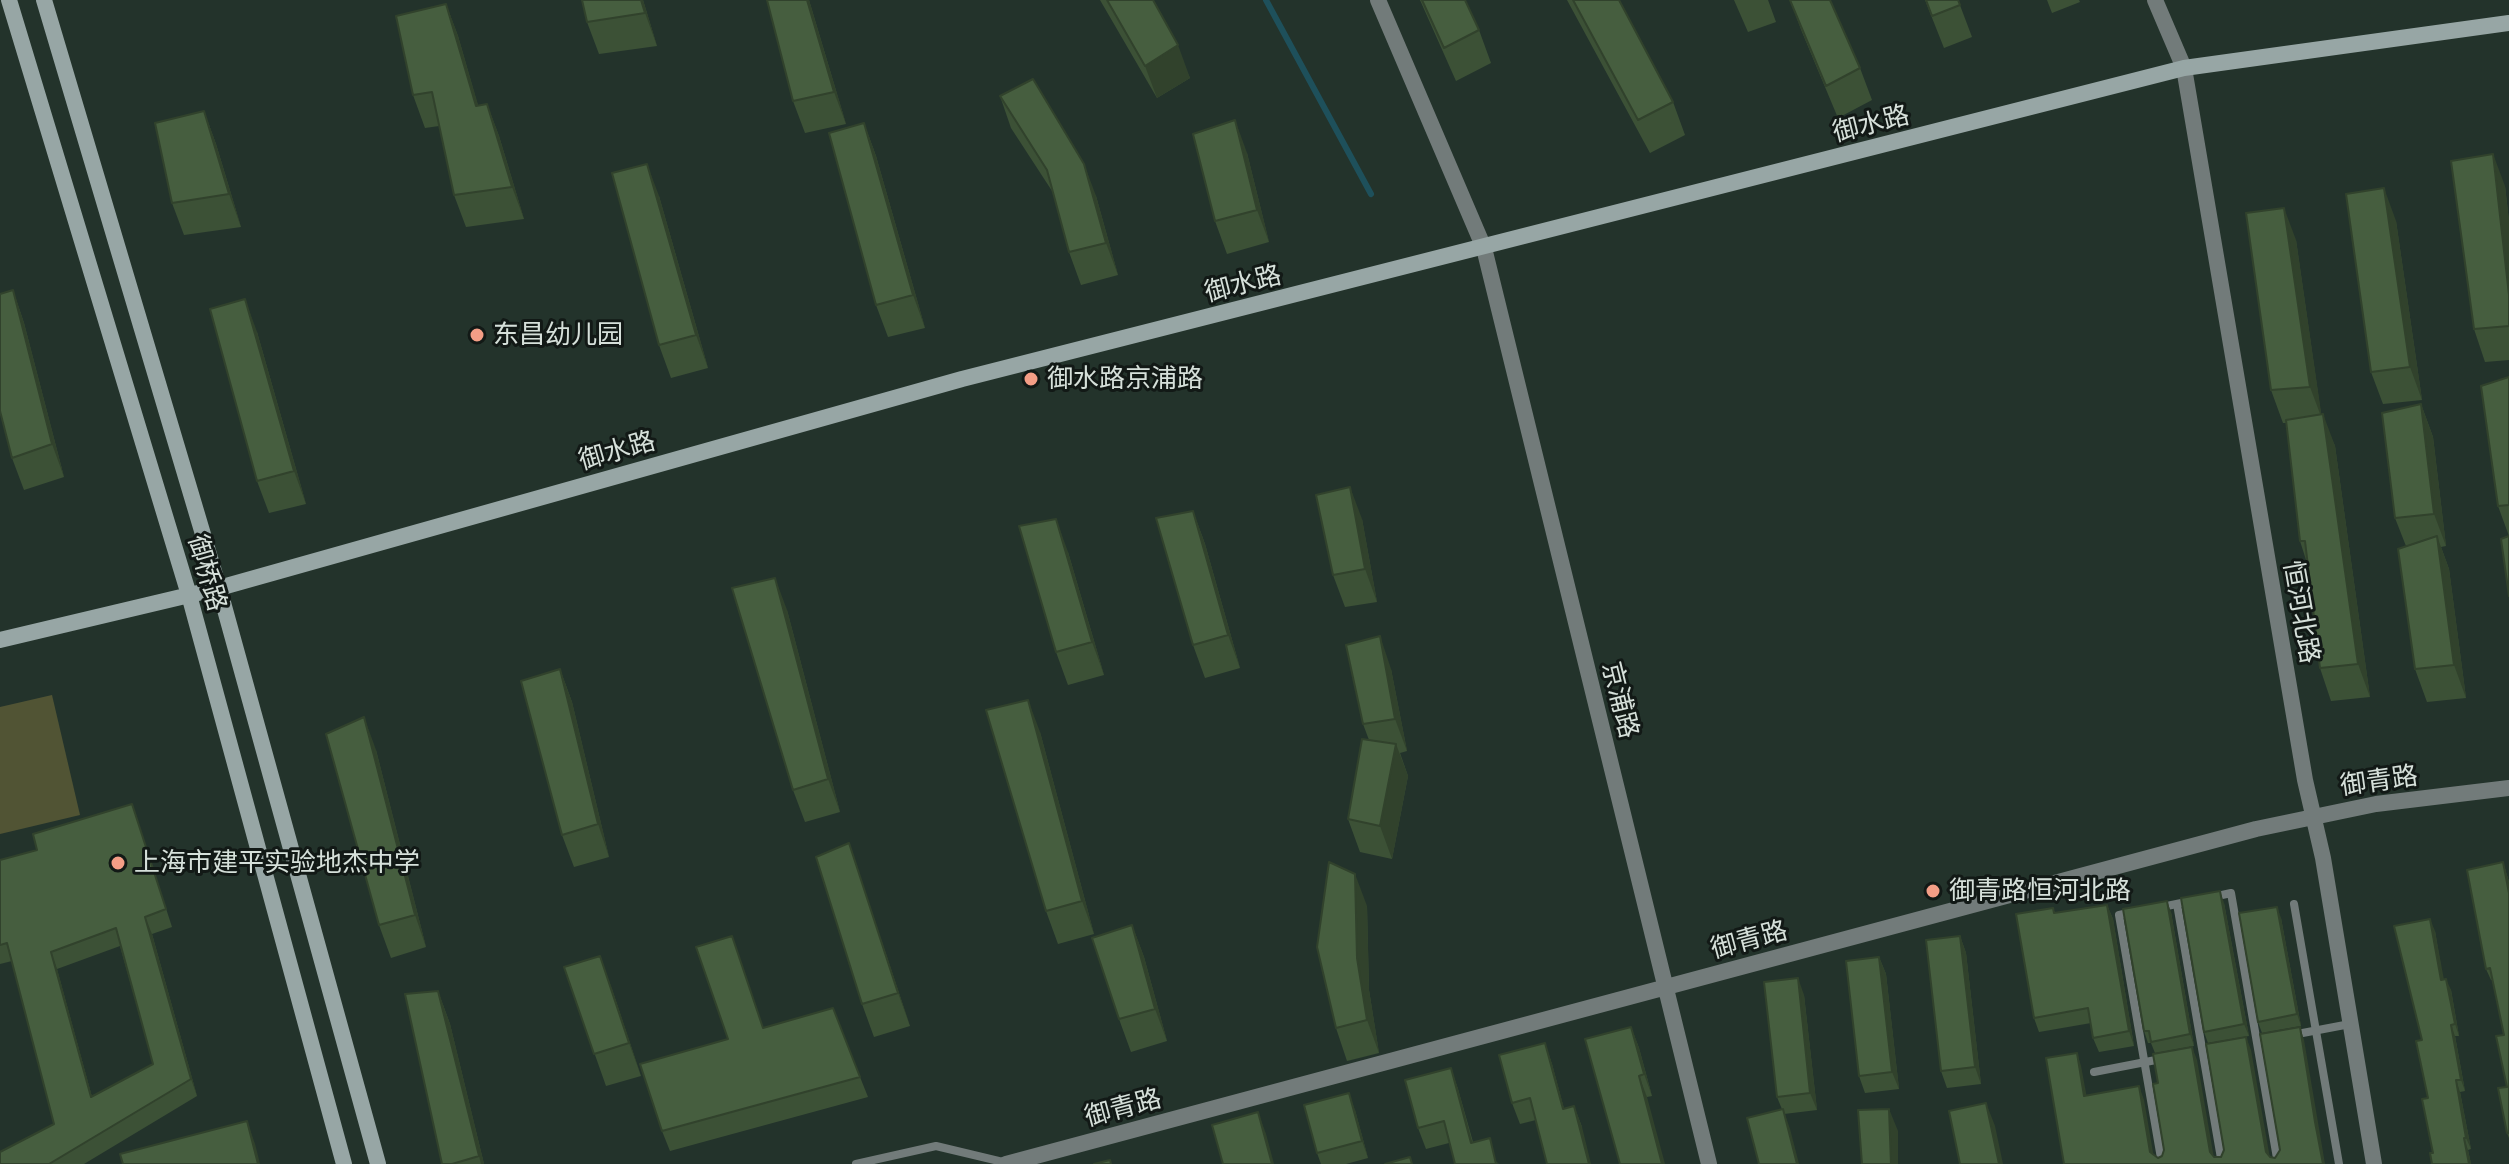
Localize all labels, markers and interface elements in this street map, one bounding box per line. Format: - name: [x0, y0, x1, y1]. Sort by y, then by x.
- street label: 御水路: [1829, 99, 1913, 149]
- street label: 御水路: [1201, 259, 1285, 309]
- place label: 东昌幼儿园: [493, 319, 623, 351]
- marker: 东昌幼儿园: [468, 326, 486, 344]
- place label: 御水路京浦路: [1047, 363, 1203, 395]
- marker: 御水路京浦路: [1022, 370, 1040, 388]
- street label: 御水路: [575, 425, 659, 477]
- street label: 御桥路: [181, 531, 233, 615]
- street label: 恒河北路: [2277, 558, 2325, 666]
- street label: 京浦路: [1595, 658, 1645, 742]
- street label: 御青路: [2338, 760, 2420, 802]
- place label: 上海市建平实验地杰中学: [134, 847, 420, 879]
- marker: 上海市建平实验地杰中学: [109, 854, 127, 872]
- place label: 御青路恒河北路: [1949, 875, 2131, 907]
- marker: 御青路恒河北路: [1924, 882, 1942, 900]
- street label: 御青路: [1707, 915, 1791, 965]
- street label: 御青路: [1081, 1083, 1165, 1133]

